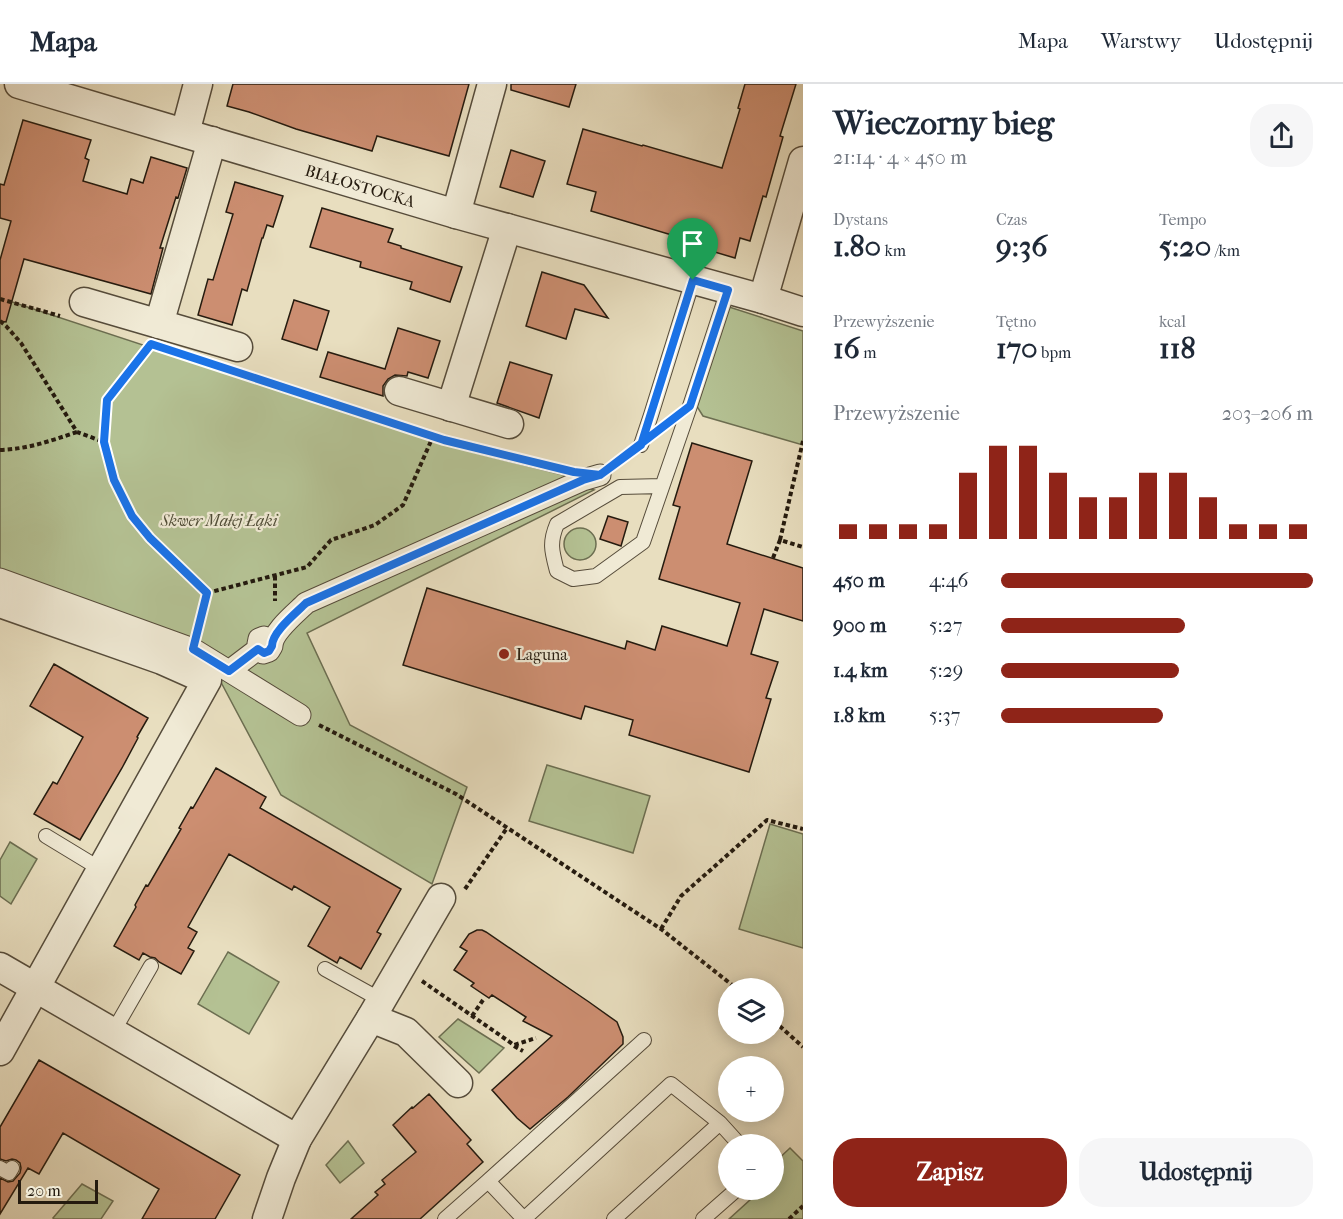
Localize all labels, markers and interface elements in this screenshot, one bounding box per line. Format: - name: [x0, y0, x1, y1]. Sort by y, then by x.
- text: Mapa: [30, 25, 97, 58]
- text: Mapa: [1018, 29, 1068, 53]
- text: Warstwy: [1101, 29, 1181, 53]
- text: Udostępnij: [1214, 29, 1313, 53]
- text: Wieczorny bieg: [833, 104, 1054, 143]
- button: share: [1250, 104, 1313, 167]
- text: 21:14 · 4 × 450 m: [833, 146, 967, 169]
- street label: BIAŁOSTOCKA: [303, 161, 418, 211]
- text: Dystans: [833, 210, 888, 229]
- text: Czas: [996, 210, 1027, 229]
- text: Tempo: [1159, 210, 1206, 229]
- pin: [667, 218, 718, 280]
- icon: arrive: [676, 227, 709, 260]
- text: 1.80: [833, 229, 881, 264]
- text: 9:36: [996, 229, 1048, 264]
- text: 5:20: [1159, 229, 1211, 264]
- text: km: [881, 241, 906, 260]
- text: /km: [1211, 241, 1240, 260]
- text: Przewyższenie: [833, 312, 935, 331]
- text: Tętno: [996, 312, 1036, 331]
- text: kcal: [1159, 312, 1186, 331]
- text: 16: [833, 331, 860, 366]
- text: 170: [996, 331, 1038, 366]
- text: 118: [1159, 331, 1196, 366]
- text: m: [860, 343, 877, 362]
- text: bpm: [1038, 343, 1071, 362]
- text: Przewyższenie: [833, 402, 960, 425]
- text: 203–206 m: [1222, 402, 1313, 425]
- park label: Skwer Małej Łąki: [160, 511, 279, 530]
- text: 450 m: [833, 569, 885, 592]
- text: 4:46: [929, 569, 968, 592]
- text: 900 m: [833, 614, 886, 637]
- text: 5:27: [929, 614, 962, 637]
- place label: Laguna: [516, 645, 568, 664]
- marker: Laguna: [497, 647, 511, 661]
- text: 1.4 km: [833, 659, 888, 682]
- text: 5:29: [929, 659, 963, 682]
- text: 1.8 km: [833, 704, 885, 727]
- text: 5:37: [929, 704, 960, 727]
- map controls: [718, 978, 784, 1200]
- button: layers: [718, 978, 784, 1044]
- button: +: [718, 1056, 784, 1122]
- button: −: [718, 1134, 784, 1200]
- button: Zapisz: [833, 1138, 1067, 1207]
- button: Udostępnij: [1079, 1138, 1313, 1207]
- scale bar: [18, 1177, 98, 1204]
- text: 20 m: [27, 1181, 61, 1200]

